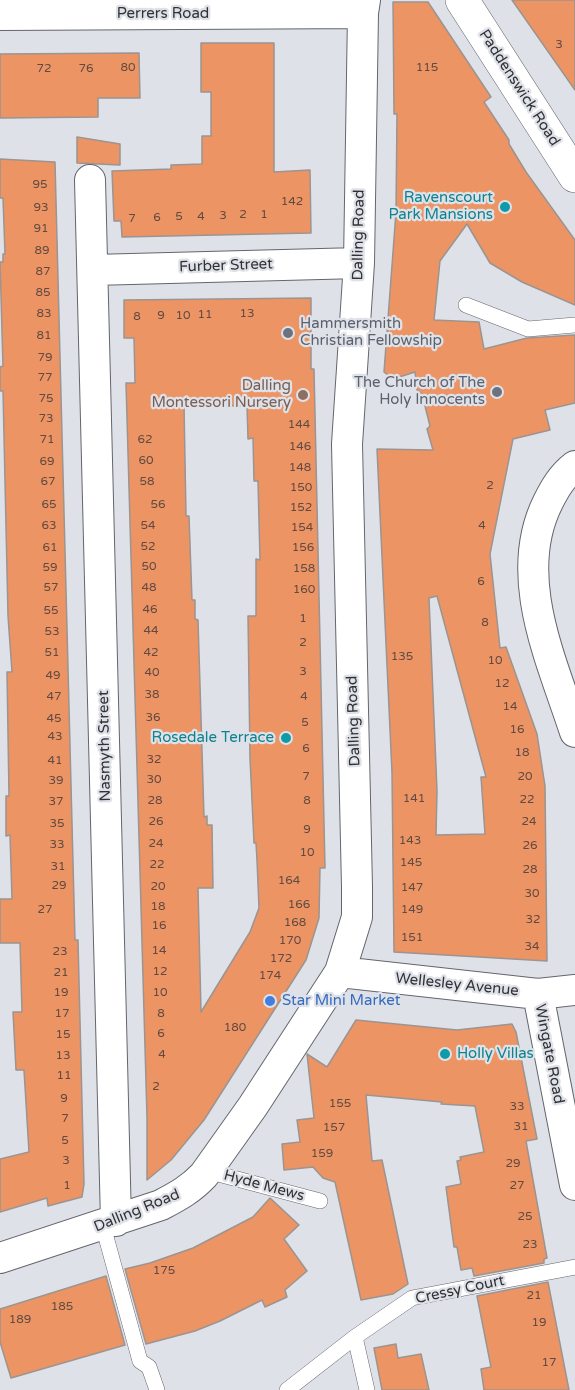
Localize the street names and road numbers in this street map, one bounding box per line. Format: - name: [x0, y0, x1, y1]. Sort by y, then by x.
- street label: Perrers Road: [117, 5, 209, 23]
- street label: Paddenswick Road: [475, 26, 563, 150]
- street label: Dalling Road: [349, 189, 369, 281]
- street label: Furber Street: [179, 255, 273, 277]
- street label: Dalling Road: [343, 675, 365, 767]
- street label: Nasmyth Street: [95, 690, 115, 802]
- street label: Wellesley Avenue: [394, 970, 520, 1000]
- street label: Wingate Road: [530, 1003, 568, 1105]
- street label: Hyde Mews: [222, 1167, 306, 1205]
- street label: Dalling Road: [91, 1186, 183, 1236]
- street label: Cressy Court: [414, 1272, 506, 1308]

